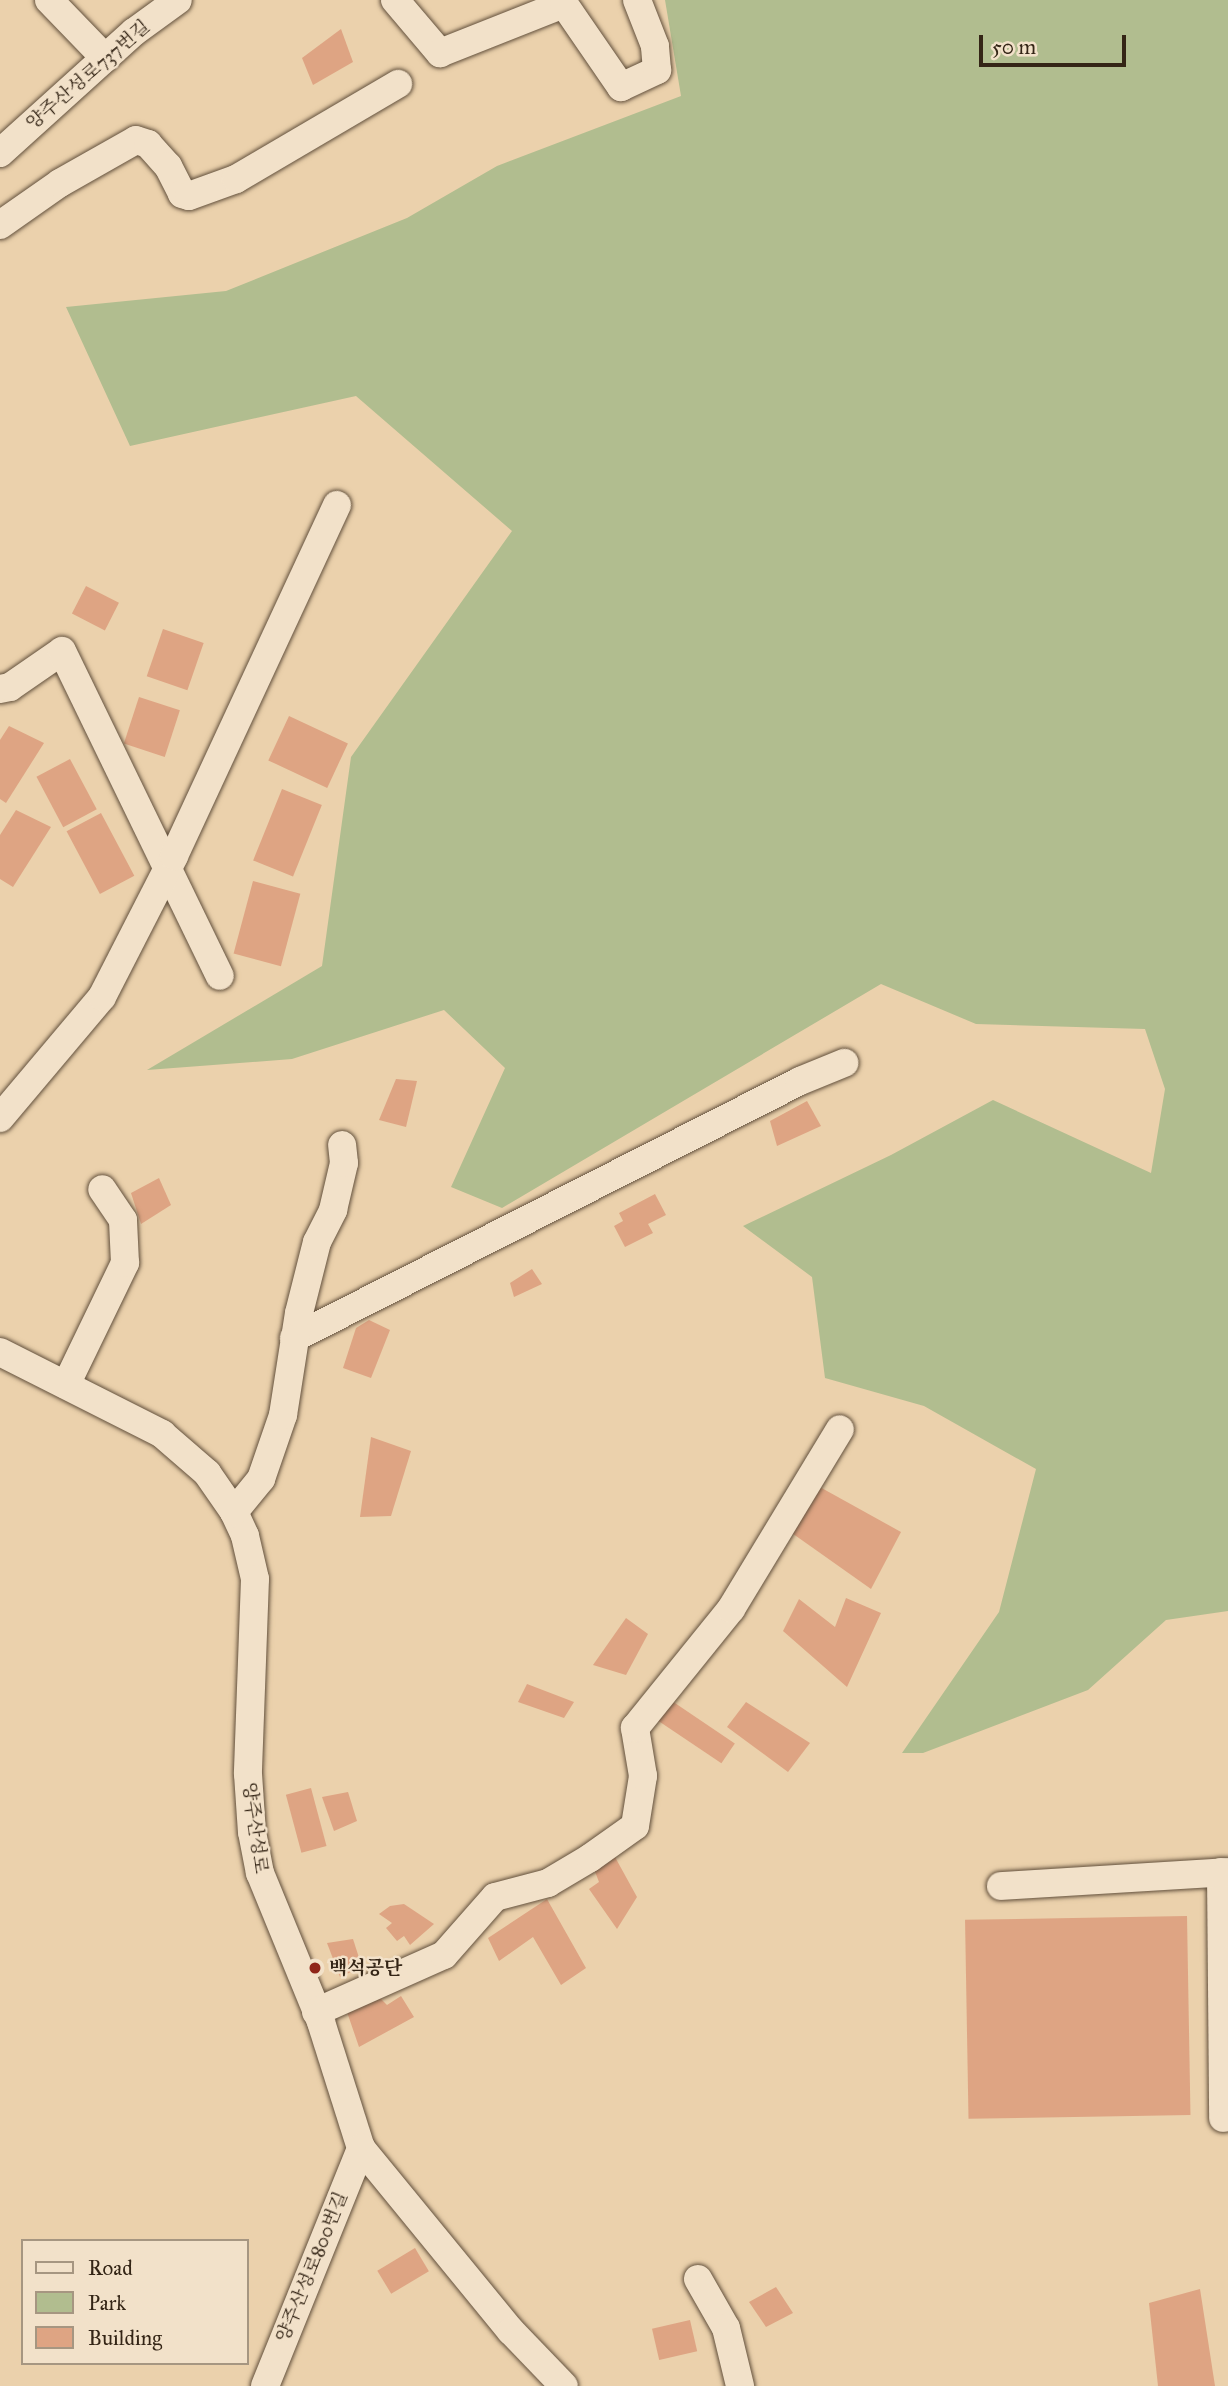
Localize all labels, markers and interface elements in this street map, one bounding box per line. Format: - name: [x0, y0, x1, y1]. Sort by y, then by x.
- street label: 양주산성로737번길: [22, 15, 154, 135]
- scale bar: [983, 21, 1130, 65]
- text: 50 m: [992, 34, 1036, 60]
- street label: 양주산성로: [237, 1781, 273, 1875]
- place label: 백석공단: [329, 1957, 402, 1979]
- marker: 백석공단: [307, 1960, 323, 1976]
- street label: 양주산성로800번길: [271, 2188, 353, 2346]
- legend: [21, 2239, 248, 2365]
- text: Road: [88, 2255, 133, 2281]
- text: Park: [88, 2290, 126, 2316]
- text: Building: [88, 2325, 162, 2351]

